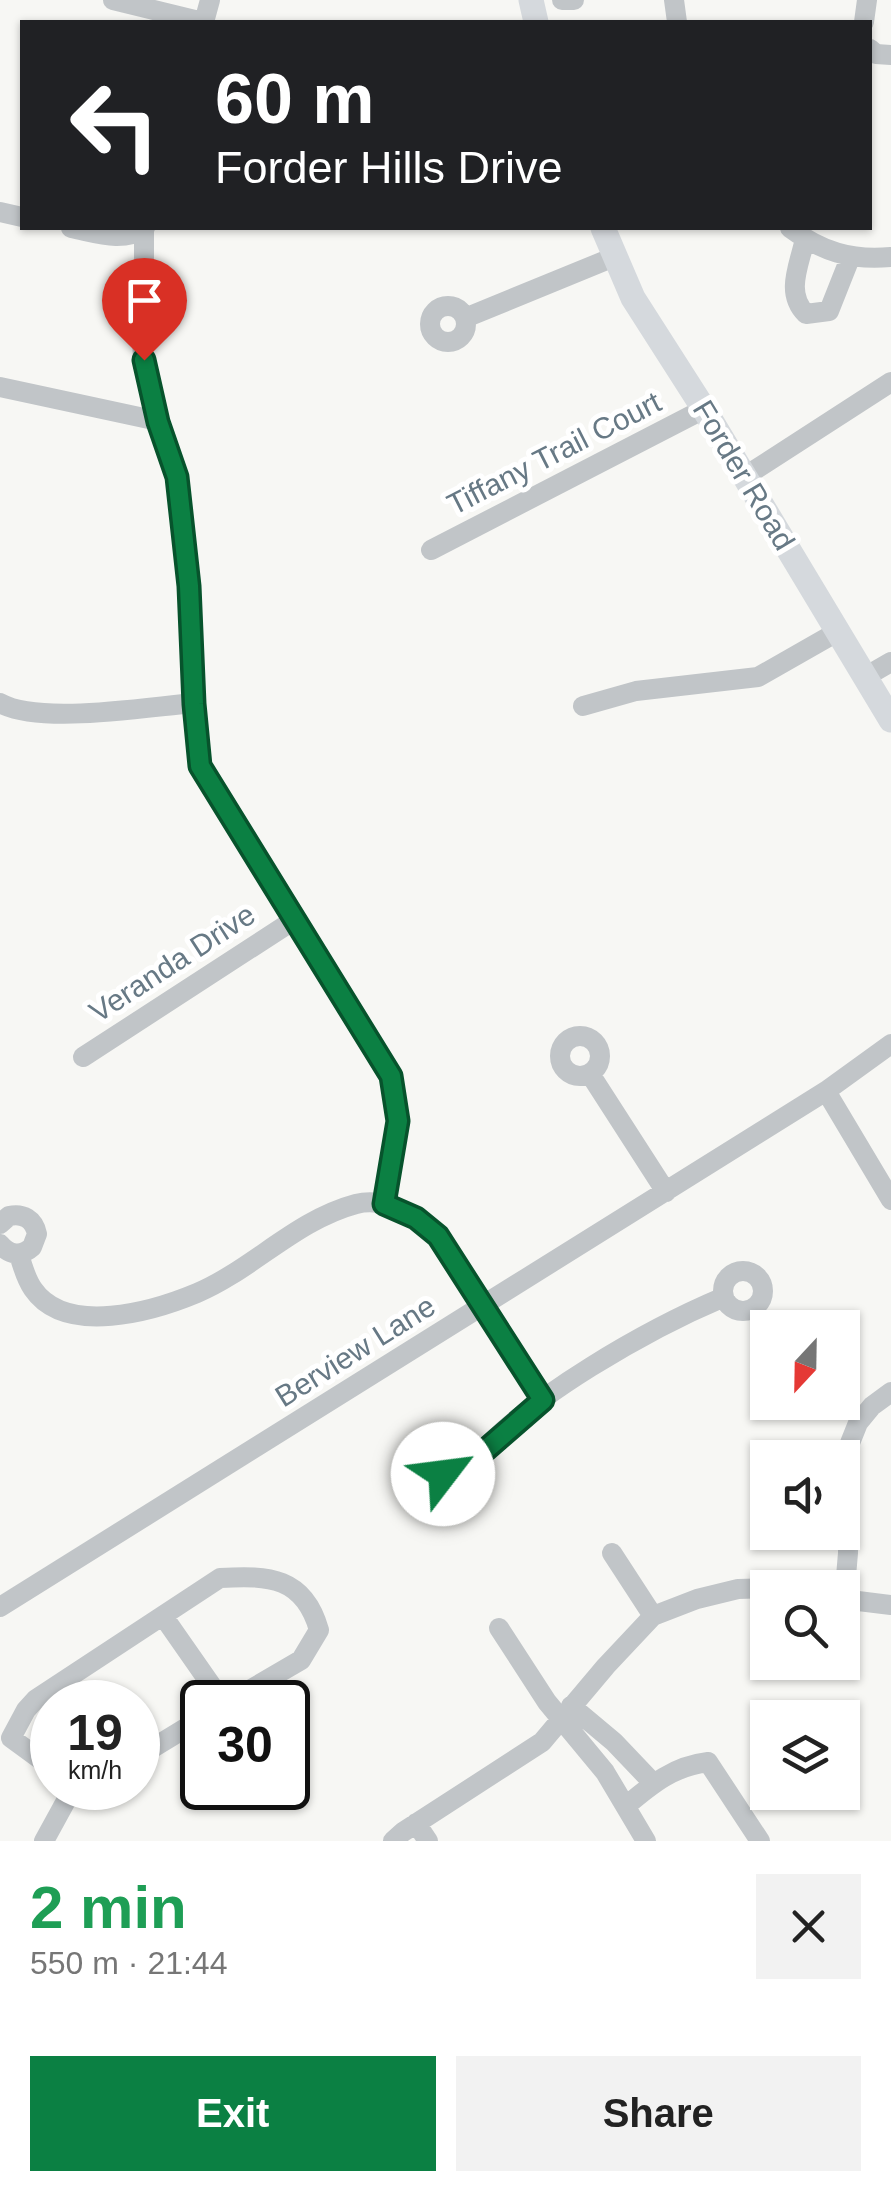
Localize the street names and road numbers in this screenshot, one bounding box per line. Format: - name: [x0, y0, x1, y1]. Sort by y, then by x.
- street label: Tiffany Trail Court: [442, 385, 667, 521]
- street label: Forder Road: [686, 394, 802, 556]
- street label: Veranda Drive: [83, 897, 261, 1029]
- street label: Berview Lane: [269, 1289, 441, 1413]

